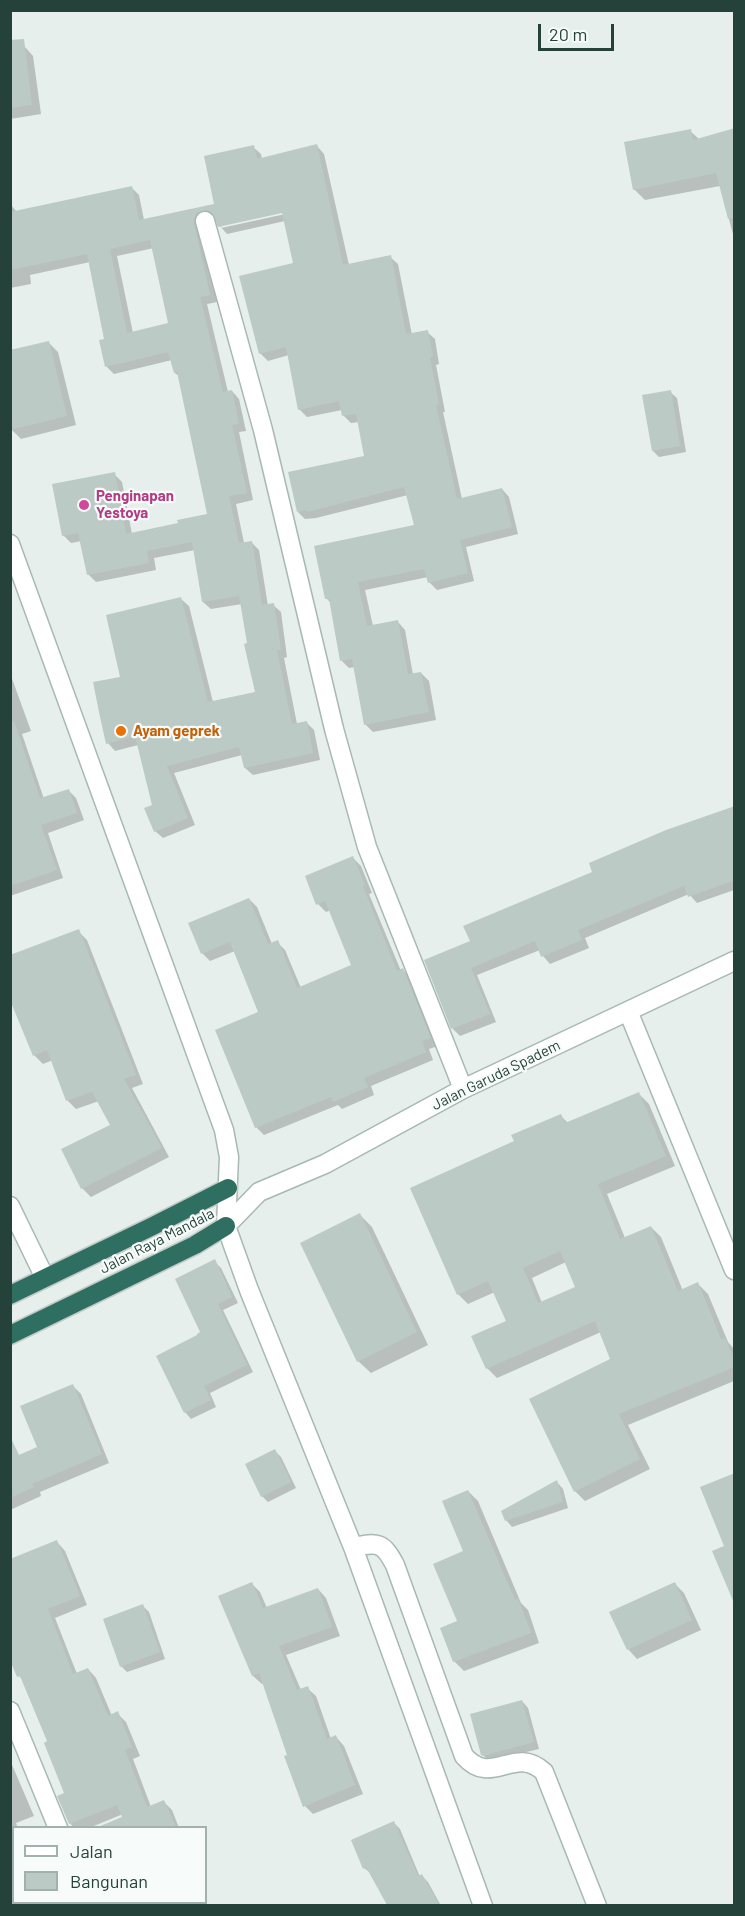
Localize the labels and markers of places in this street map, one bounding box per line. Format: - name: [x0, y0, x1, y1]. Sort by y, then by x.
- place label: Penginapan Yestoya: [96, 487, 174, 522]
- marker: Penginapan Yestoya: [77, 498, 91, 512]
- place label: Ayam geprek: [133, 722, 220, 740]
- marker: Ayam geprek: [114, 724, 128, 738]

